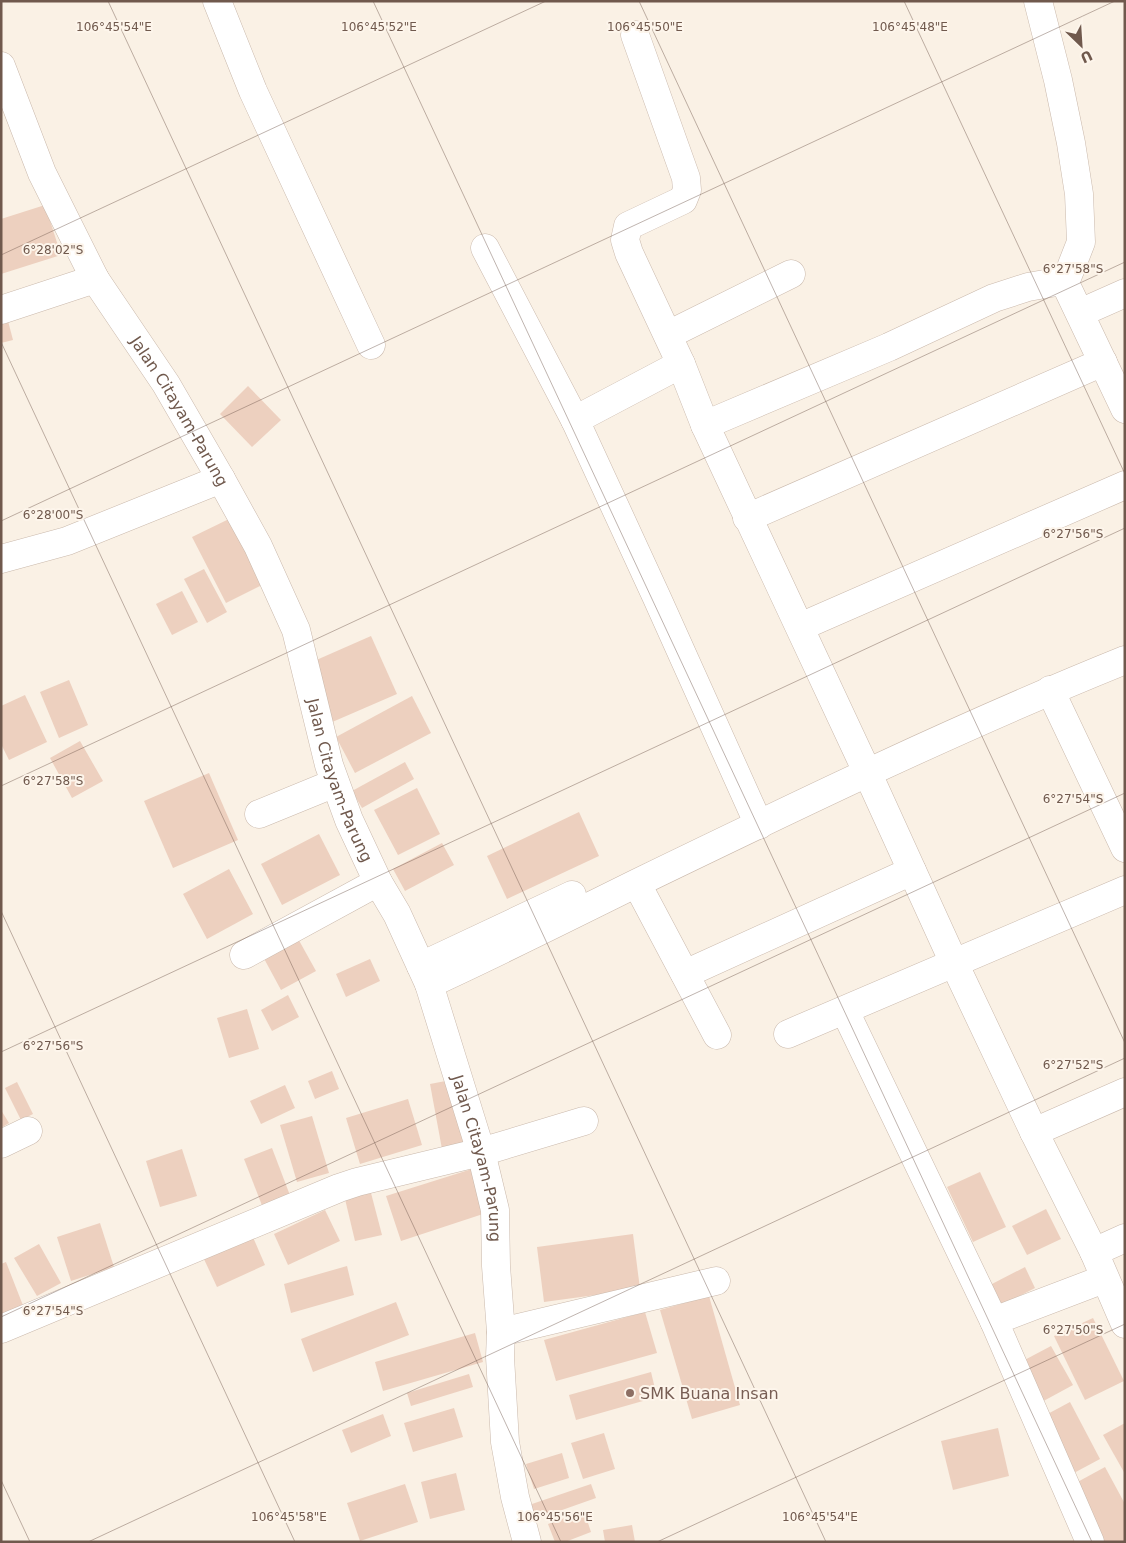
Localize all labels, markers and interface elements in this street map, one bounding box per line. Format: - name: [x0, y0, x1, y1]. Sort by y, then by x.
- text: 106°45'54"E: [76, 20, 152, 34]
- text: 106°45'52"E: [341, 20, 417, 34]
- text: 106°45'50"E: [607, 20, 683, 34]
- text: 106°45'48"E: [872, 20, 948, 34]
- north arrow: [1056, 20, 1106, 70]
- text: U: [1078, 47, 1095, 66]
- text: 6°28'02"S: [23, 243, 83, 257]
- text: 6°27'58"S: [1043, 262, 1103, 276]
- street label: Jalan Citayam-Parung: [126, 332, 232, 489]
- text: 6°28'00"S: [23, 508, 83, 522]
- text: 6°27'56"S: [1043, 527, 1103, 541]
- street label: Jalan Citayam-Parung: [303, 695, 376, 865]
- text: 6°27'58"S: [23, 774, 83, 788]
- text: 6°27'54"S: [1043, 792, 1103, 806]
- text: 6°27'56"S: [23, 1039, 83, 1053]
- text: 6°27'52"S: [1043, 1058, 1103, 1072]
- street label: Jalan Citayam-Parung: [447, 1072, 505, 1242]
- text: 6°27'54"S: [23, 1304, 83, 1318]
- text: 6°27'50"S: [1043, 1323, 1103, 1337]
- place label: SMK Buana Insan: [640, 1384, 779, 1403]
- marker: SMK Buana Insan: [624, 1387, 636, 1399]
- text: 106°45'58"E: [251, 1510, 327, 1524]
- text: 106°45'56"E: [517, 1510, 593, 1524]
- text: 106°45'54"E: [782, 1510, 858, 1524]

